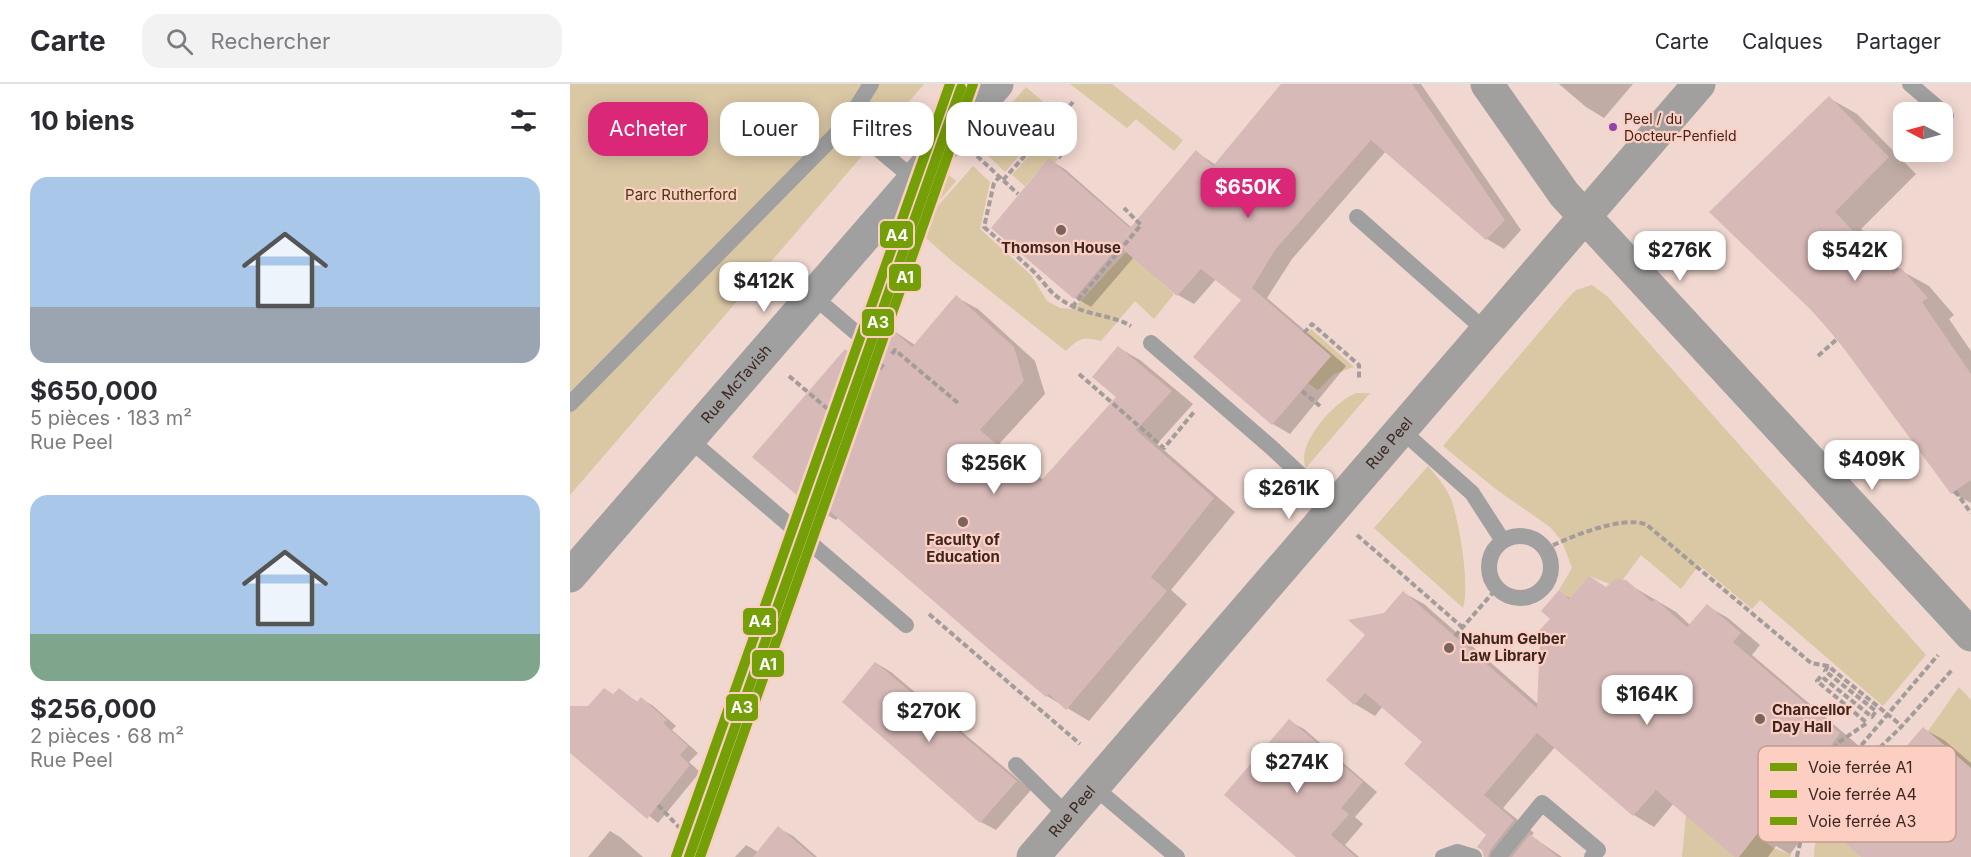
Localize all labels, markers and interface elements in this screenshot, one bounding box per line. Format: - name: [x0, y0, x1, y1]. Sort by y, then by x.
- search box: [142, 14, 562, 68]
- text: Carte: [30, 24, 106, 58]
- icon: search: [163, 25, 196, 58]
- text: Rechercher: [211, 28, 330, 54]
- text: Carte: [1655, 29, 1709, 54]
- text: Calques: [1742, 29, 1823, 54]
- text: Partager: [1856, 29, 1941, 54]
- chip: Acheter: [588, 102, 708, 156]
- chip: Louer: [720, 102, 819, 156]
- chip: Filtres: [831, 102, 934, 156]
- chip: Nouveau: [946, 102, 1077, 156]
- north arrow: [1893, 102, 1953, 162]
- map controls: [1893, 102, 1953, 162]
- icon: filters: [507, 104, 540, 137]
- text: 10 biens: [30, 105, 135, 136]
- place label: Peel / du Docteur-Penfield: [1624, 110, 1737, 144]
- marker: Peel / du Docteur-Penfield: [1607, 121, 1619, 133]
- pin: $650K: [1206, 168, 1290, 219]
- text: $650K: [1215, 175, 1281, 199]
- park label: Parc Rutherford: [625, 185, 737, 204]
- icon: home: [231, 216, 339, 324]
- line badge: A4: [879, 220, 914, 249]
- marker: Thomson House: [1054, 223, 1068, 237]
- text: A4: [886, 225, 909, 245]
- pin: $276K: [1638, 231, 1722, 282]
- pin: $542K: [1813, 231, 1897, 282]
- place label: Thomson House: [1001, 238, 1121, 257]
- text: $276K: [1648, 238, 1712, 262]
- text: $542K: [1822, 238, 1888, 262]
- pin: $412K: [722, 262, 806, 313]
- line badge: A1: [888, 263, 922, 292]
- text: A1: [896, 267, 914, 287]
- text: $412K: [733, 269, 795, 293]
- line badge: A3: [861, 308, 895, 337]
- text: A3: [867, 312, 889, 332]
- street label: Rue McTavish: [697, 341, 775, 427]
- text: $650,000: [30, 375, 158, 406]
- text: 5 pièces · 183 m²: [30, 406, 192, 430]
- street label: Rue Peel: [1362, 413, 1416, 473]
- text: Rue Peel: [30, 430, 113, 454]
- pin: $409K: [1830, 440, 1914, 491]
- pin: $256K: [952, 444, 1036, 495]
- text: $409K: [1838, 447, 1906, 471]
- text: $256K: [961, 451, 1027, 475]
- pin: $261K: [1247, 469, 1331, 520]
- text: $261K: [1258, 476, 1320, 500]
- marker: Faculty of Education: [956, 515, 970, 529]
- place label: Faculty of Education: [926, 530, 1000, 566]
- icon: home: [231, 534, 339, 642]
- line badge: A4: [742, 607, 777, 636]
- text: A4: [749, 611, 772, 631]
- place label: Nahum Gelber Law Library: [1461, 629, 1566, 665]
- marker: Nahum Gelber Law Library: [1442, 641, 1456, 655]
- line badge: A1: [751, 649, 785, 678]
- text: A1: [759, 654, 777, 674]
- pin: $164K: [1605, 675, 1689, 726]
- text: $164K: [1616, 682, 1678, 706]
- pin: $270K: [887, 692, 971, 743]
- text: $256,000: [30, 693, 157, 724]
- line badge: A3: [725, 693, 759, 722]
- text: A3: [731, 697, 753, 717]
- text: $270K: [897, 699, 961, 723]
- place label: Chancellor Day Hall: [1772, 700, 1852, 736]
- marker: Chancellor Day Hall: [1753, 712, 1767, 726]
- text: 2 pièces · 68 m²: [30, 724, 184, 748]
- pin: $274K: [1255, 743, 1339, 794]
- legend: [1758, 746, 1956, 842]
- text: Rue Peel: [30, 748, 113, 772]
- text: $274K: [1265, 750, 1329, 774]
- text: Voie ferrée A1: [1808, 757, 1913, 777]
- street label: Rue Peel: [1044, 781, 1099, 841]
- text: Voie ferrée A4: [1808, 784, 1917, 804]
- text: Voie ferrée A3: [1808, 811, 1916, 831]

